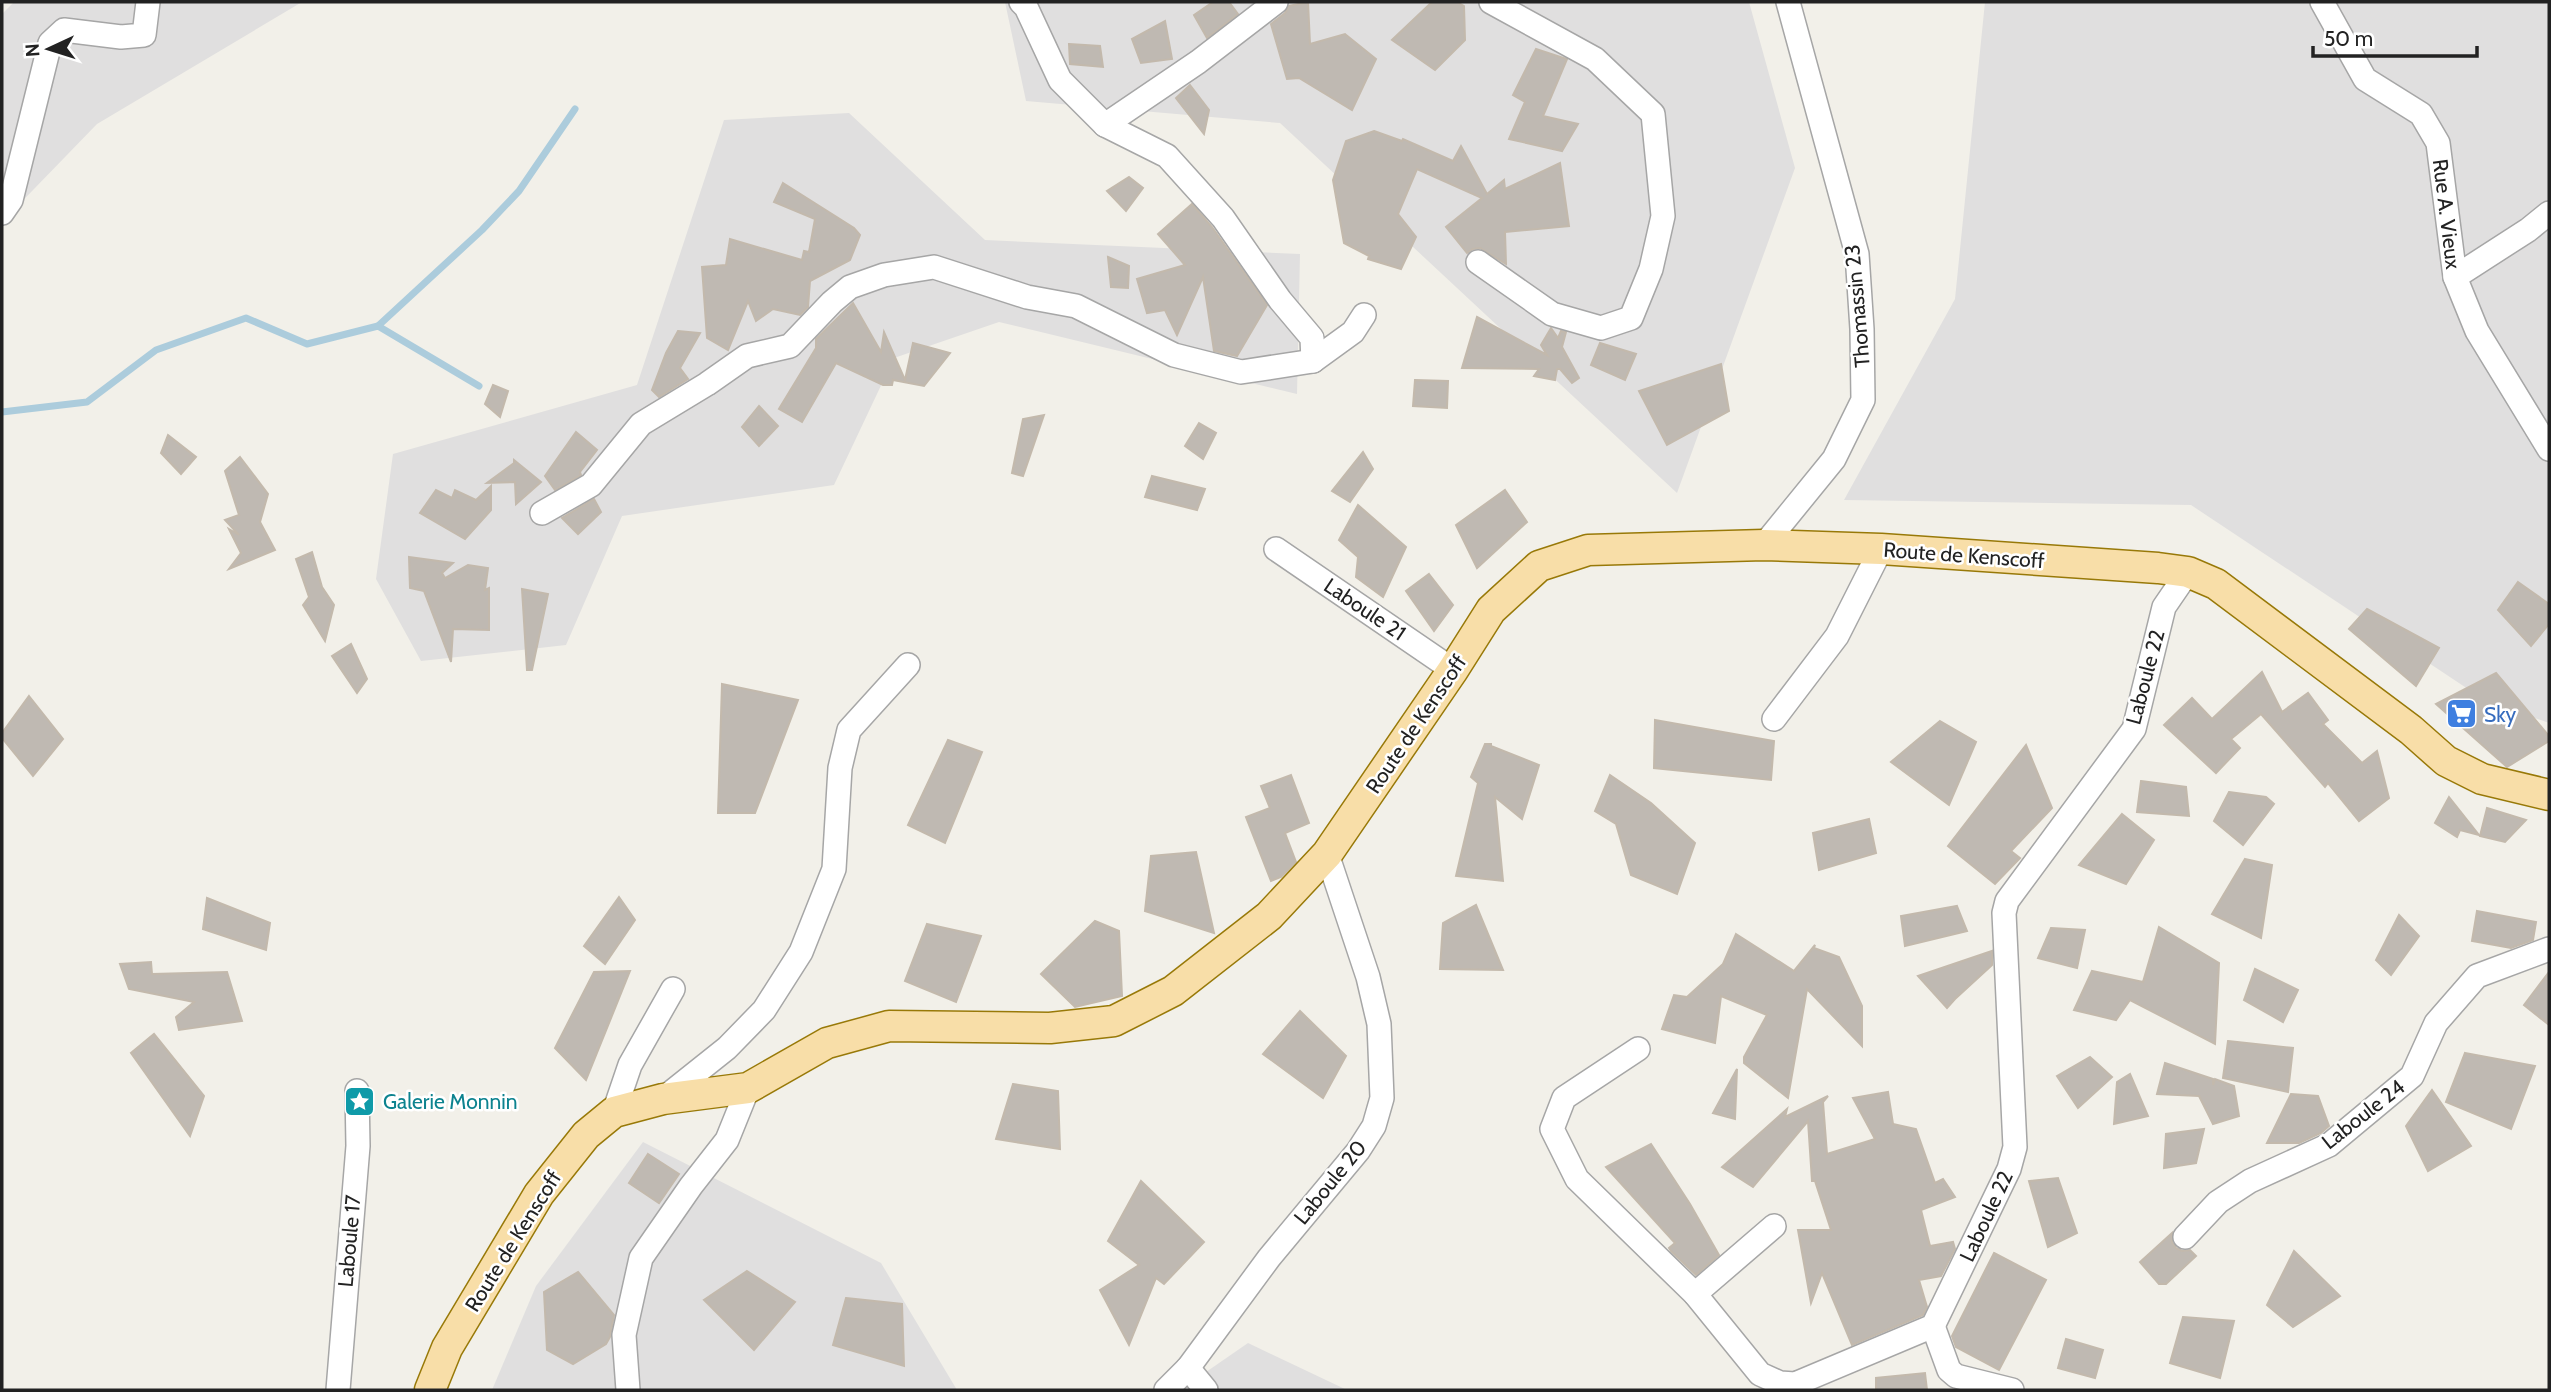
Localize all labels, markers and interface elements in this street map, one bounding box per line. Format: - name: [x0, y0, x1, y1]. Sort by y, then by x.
- north arrow: [14, 14, 84, 84]
- scale bar: [2313, 14, 2478, 58]
- text: 50 m: [2324, 26, 2373, 51]
- text: N: [21, 43, 44, 58]
- street label: Rue A. Vieux: [2428, 157, 2466, 271]
- street label: Thomassin 23: [1839, 244, 1875, 368]
- street label: Route de Kenscoff: [1883, 537, 2045, 573]
- street label: Laboule 21: [1319, 573, 1411, 645]
- street label: Laboule 22: [2120, 627, 2170, 727]
- street label: Route de Kenscoff: [1360, 650, 1472, 798]
- supermarket icon: Sky: [2444, 697, 2478, 731]
- place label: Sky: [2484, 702, 2517, 727]
- street label: Laboule 24: [2317, 1074, 2409, 1154]
- place icon: Galerie Monnin: [343, 1084, 377, 1118]
- place label: Galerie Monnin: [383, 1089, 517, 1114]
- street label: Laboule 20: [1289, 1135, 1371, 1229]
- street label: Route de Kenscoff: [460, 1166, 566, 1316]
- street label: Laboule 22: [1954, 1167, 2018, 1265]
- street label: Laboule 17: [333, 1193, 366, 1288]

